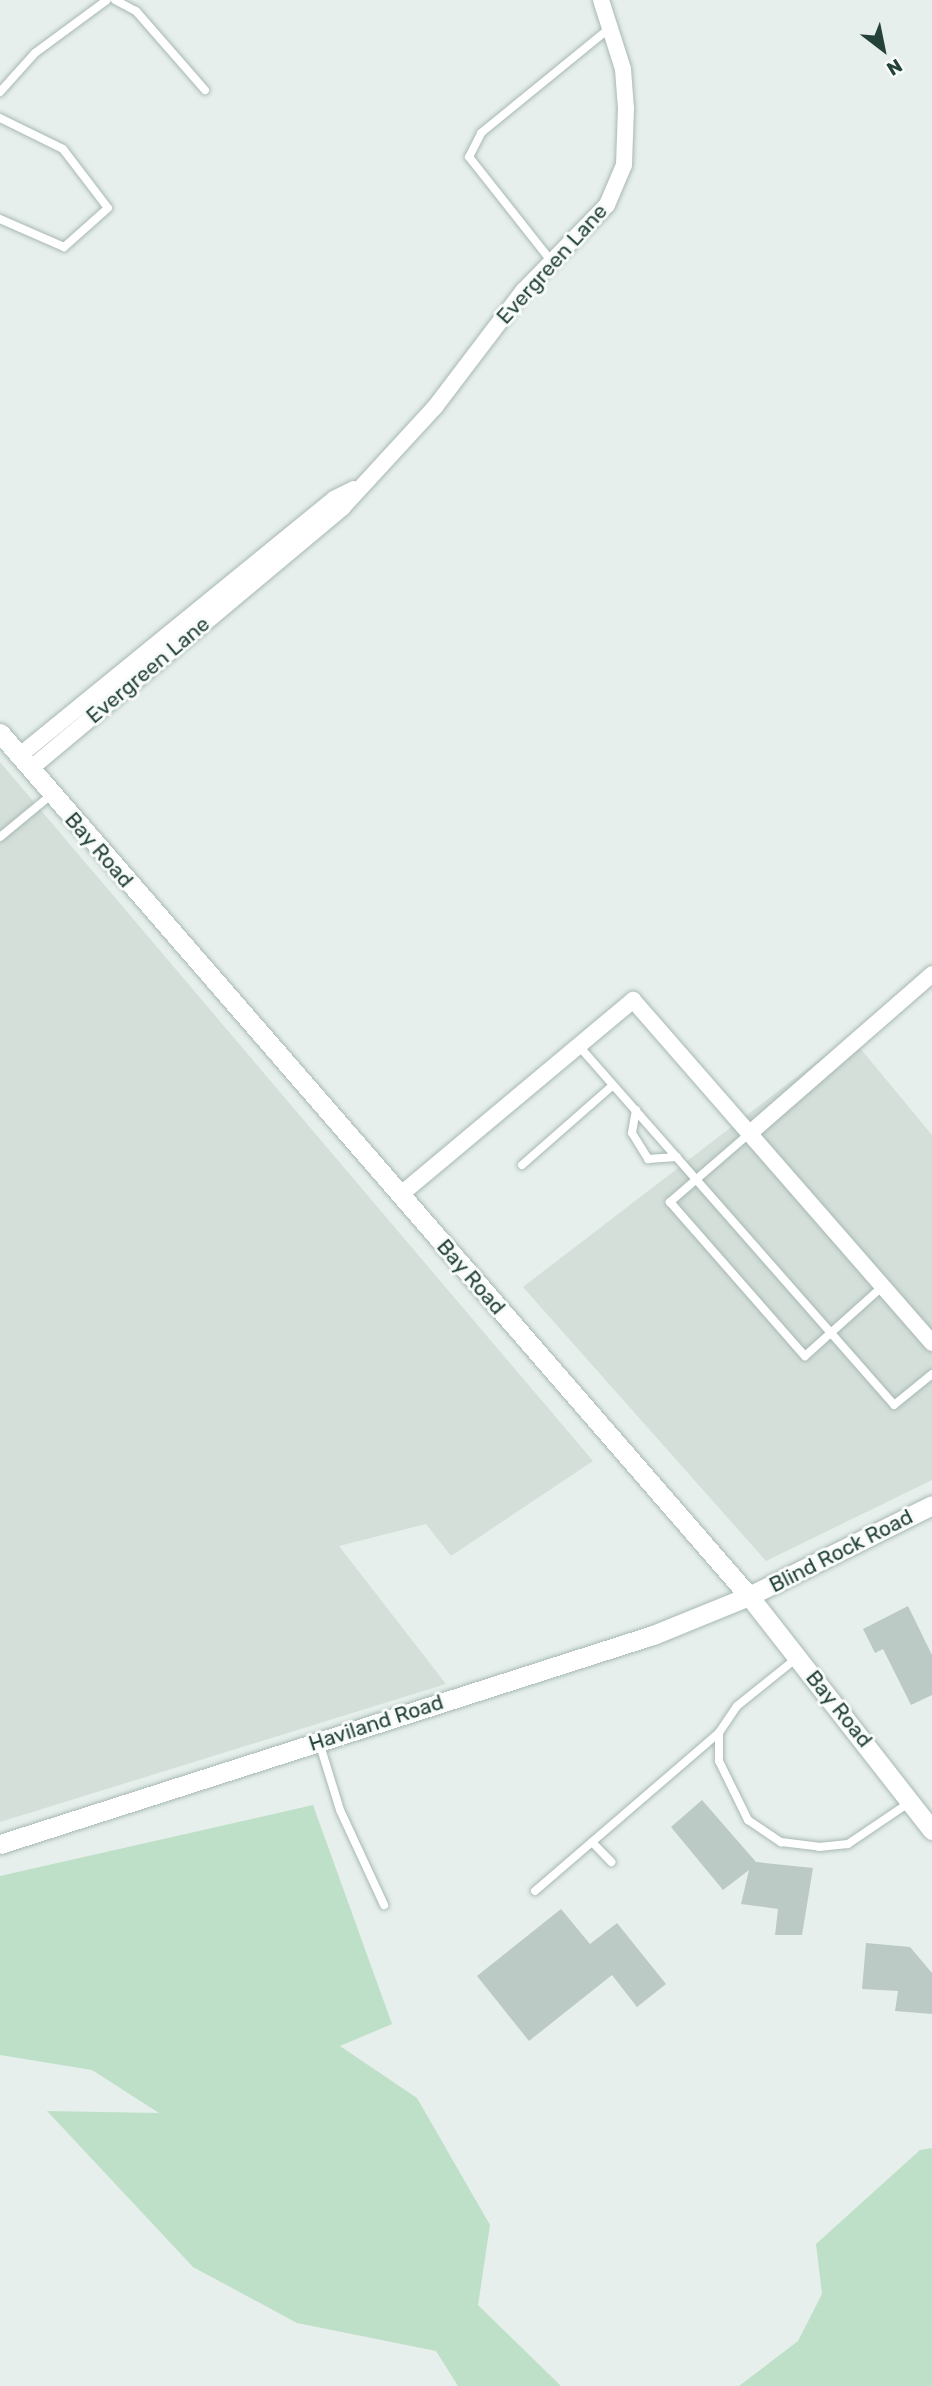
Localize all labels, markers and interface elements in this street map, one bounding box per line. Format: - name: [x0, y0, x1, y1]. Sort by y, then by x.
- north arrow: [848, 14, 918, 84]
- text: N: [883, 54, 906, 81]
- street label: Evergreen Lane: [492, 199, 612, 329]
- street label: Evergreen Lane: [81, 611, 215, 729]
- street label: Bay Road: [59, 807, 139, 893]
- street label: Bay Road: [431, 1234, 511, 1320]
- street label: Blind Rock Road: [765, 1504, 917, 1598]
- street label: Bay Road: [800, 1665, 878, 1753]
- street label: Haviland Road: [306, 1689, 446, 1757]

